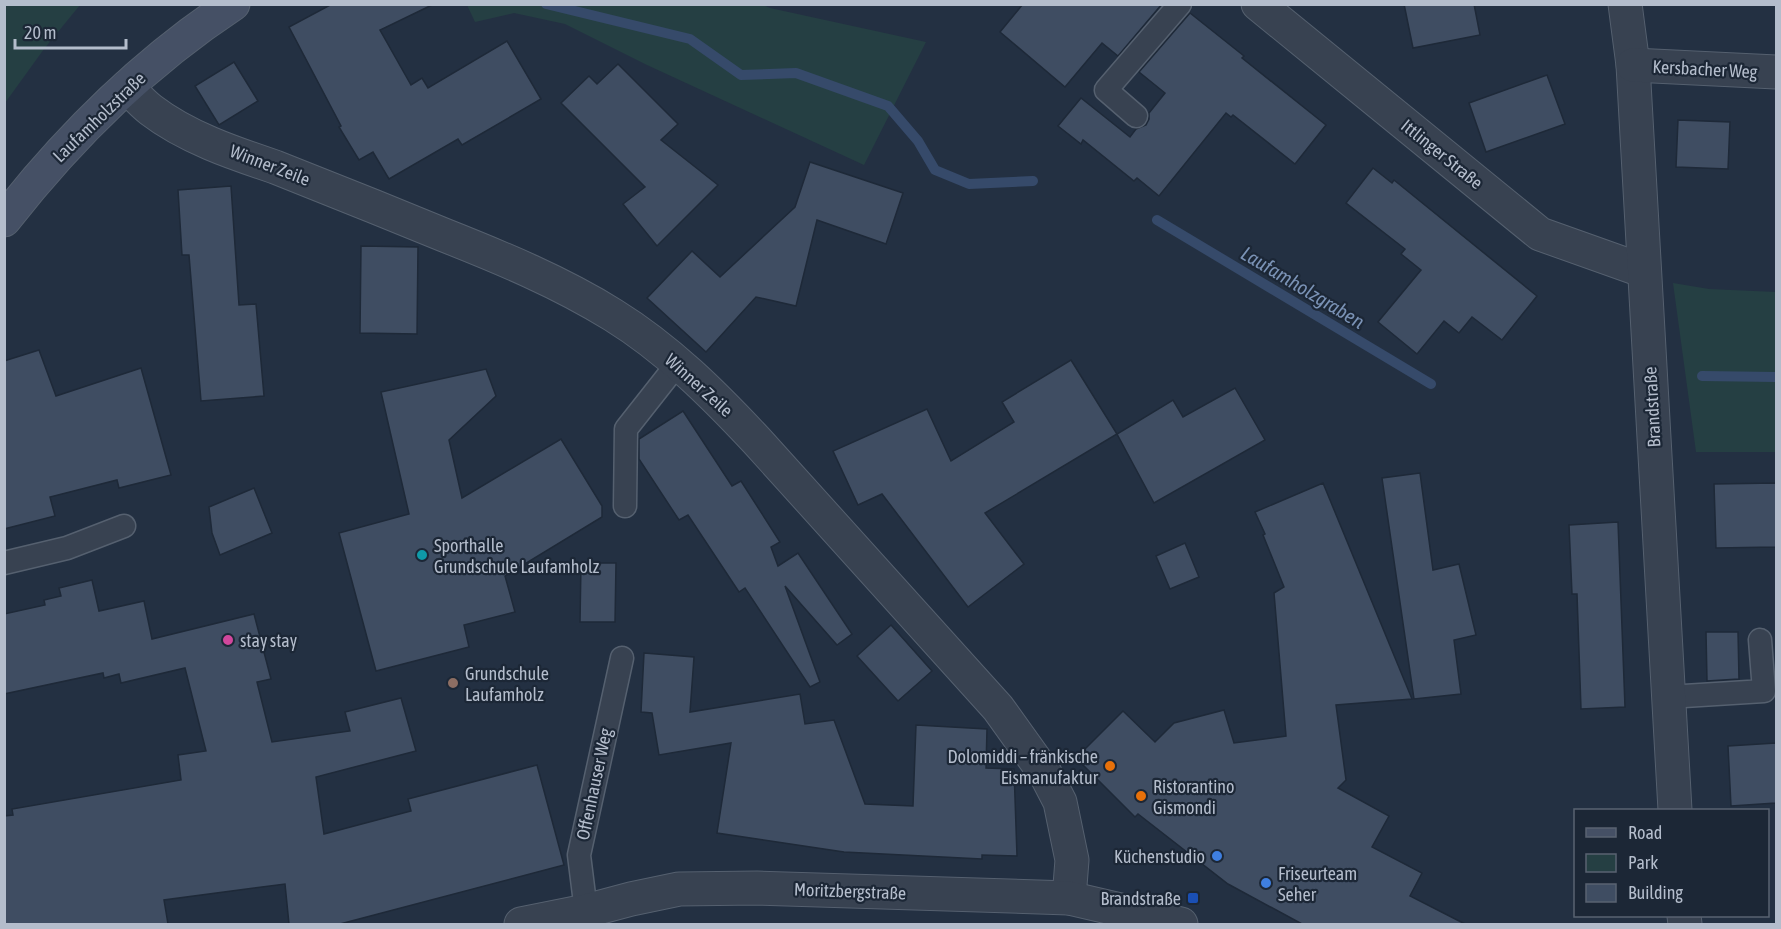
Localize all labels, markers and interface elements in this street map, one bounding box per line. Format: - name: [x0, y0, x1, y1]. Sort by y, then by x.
- scale bar: [15, 12, 126, 50]
- text: 20 m: [24, 22, 56, 43]
- street label: Kersbacher Weg: [1652, 56, 1758, 82]
- street label: Laufamholzstraße: [48, 68, 150, 166]
- street label: Ittlinger Straße: [1397, 115, 1487, 193]
- street label: Winner Zeile: [227, 140, 313, 190]
- water label: Laufamholzgraben: [1237, 241, 1369, 333]
- street label: Winner Zeile: [661, 349, 737, 421]
- street label: Brandstraße: [1639, 366, 1665, 448]
- place label: Sporthalle Grundschule Laufamholz: [434, 535, 600, 577]
- marker: Sporthalle Grundschule Laufamholz: [415, 548, 429, 562]
- place label: stay stay: [240, 630, 297, 651]
- marker: stay stay: [221, 633, 235, 647]
- place label: Grundschule Laufamholz: [465, 663, 549, 705]
- marker: Grundschule Laufamholz: [446, 676, 460, 690]
- street label: Offenhauser Weg: [572, 726, 616, 842]
- place label: Dolomiddi – fränkische Eismanufaktur: [948, 746, 1099, 788]
- marker: Dolomiddi – fränkische Eismanufaktur: [1103, 759, 1117, 773]
- place label: Ristorantino Gismondi: [1153, 776, 1235, 818]
- marker: Ristorantino Gismondi: [1134, 789, 1148, 803]
- legend: [1574, 809, 1769, 917]
- text: Road: [1628, 822, 1662, 843]
- place label: Küchenstudio: [1114, 846, 1205, 867]
- marker: Küchenstudio: [1210, 849, 1224, 863]
- text: Park: [1628, 852, 1658, 873]
- place label: Friseurteam Seher: [1278, 863, 1357, 905]
- marker: Friseurteam Seher: [1259, 876, 1273, 890]
- street label: Moritzbergstraße: [793, 879, 907, 903]
- text: Building: [1628, 882, 1683, 903]
- place label: Brandstraße: [1100, 888, 1181, 909]
- marker: Brandstraße: [1186, 891, 1200, 905]

